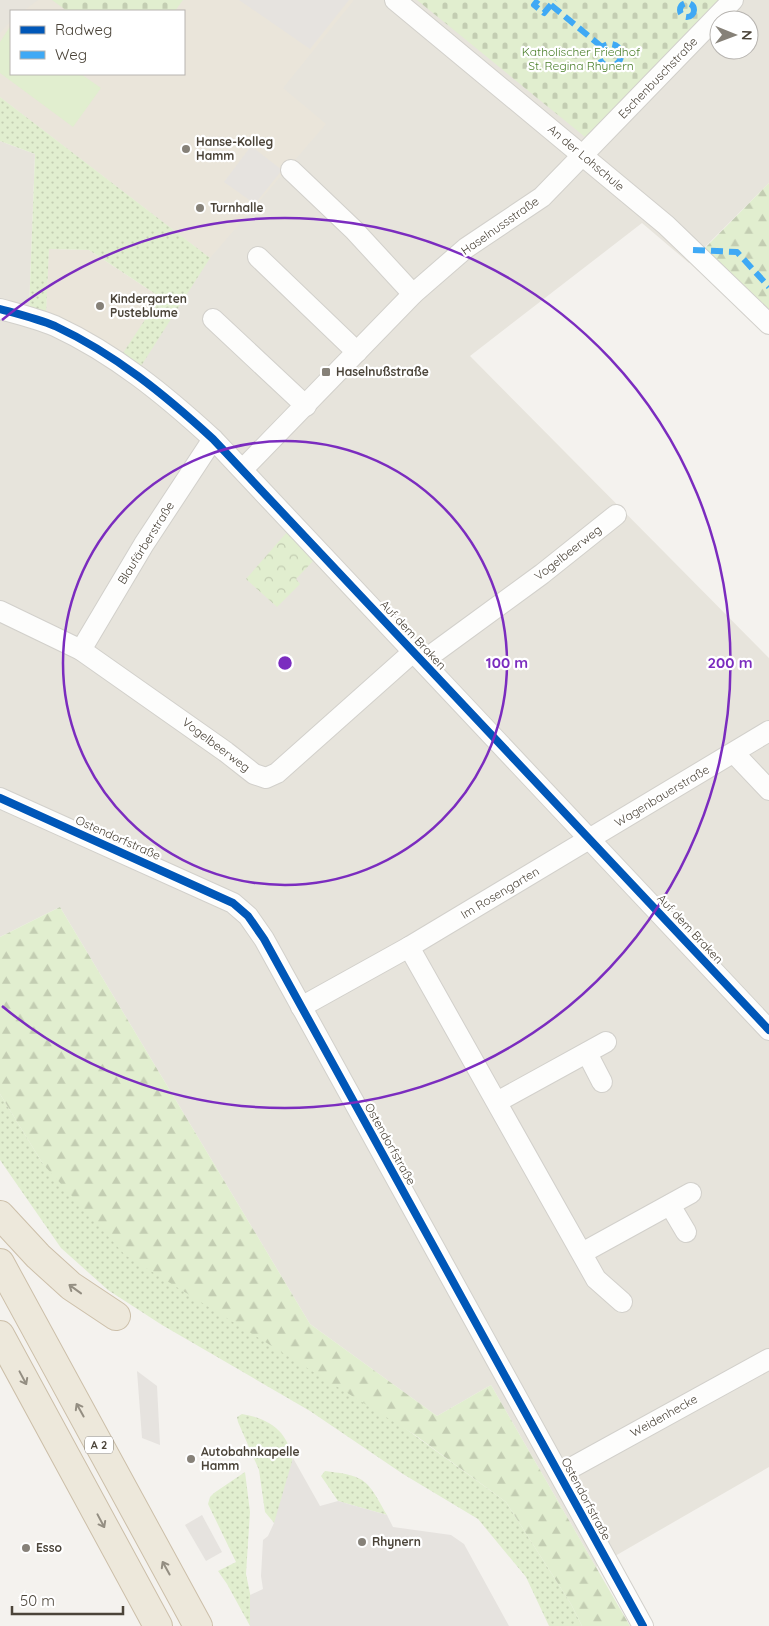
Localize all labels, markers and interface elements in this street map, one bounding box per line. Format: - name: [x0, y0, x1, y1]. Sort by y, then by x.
- legend: [10, 10, 185, 75]
- north arrow: [709, 10, 759, 60]
- text: Radweg: [55, 20, 112, 39]
- text: N: [738, 30, 756, 41]
- street label: Eschenbuschstraße: [615, 34, 701, 122]
- park label: Katholischer Friedhof St. Regina Rhynern: [522, 44, 641, 73]
- text: Weg: [55, 45, 87, 64]
- street label: An der Lohschule: [545, 121, 628, 194]
- place label: Hanse-Kolleg Hamm: [196, 134, 273, 163]
- marker: Hanse-Kolleg Hamm: [180, 143, 192, 155]
- street label: Haselnussstraße: [458, 193, 542, 258]
- place label: Turnhalle: [210, 200, 264, 215]
- marker: Turnhalle: [194, 202, 206, 214]
- place label: Kindergarten Pusteblume: [110, 291, 187, 320]
- marker: Kindergarten Pusteblume: [94, 300, 106, 312]
- place label: Haselnußstraße: [336, 364, 429, 379]
- marker: Haselnußstraße: [320, 366, 332, 378]
- street label: Blaufärberstraße: [114, 498, 177, 587]
- street label: Vogelbeerweg: [531, 522, 604, 583]
- street label: Auf dem Braken: [377, 597, 449, 673]
- text: 100 m: [486, 653, 528, 672]
- text: 200 m: [708, 653, 753, 672]
- centre of rings: [276, 654, 294, 672]
- street label: Vogelbeerweg: [179, 714, 253, 775]
- street label: Wagenbauerstraße: [612, 761, 712, 830]
- street label: Ostendorfstraße: [73, 812, 163, 863]
- street label: Im Rosengarten: [458, 863, 542, 922]
- street label: Auf dem Braken: [654, 891, 726, 967]
- street label: Ostendorfstraße: [362, 1100, 419, 1188]
- one-way arrow: [69, 1283, 82, 1294]
- one-way arrow: [19, 1370, 28, 1385]
- street label: Weidenhecke: [628, 1391, 700, 1440]
- one-way arrow: [75, 1403, 84, 1418]
- road number: A 2: [85, 1436, 113, 1454]
- place label: Autobahnkapelle Hamm: [201, 1444, 300, 1473]
- marker: Autobahnkapelle Hamm: [185, 1453, 197, 1465]
- street label: Ostendorfstraße: [558, 1455, 615, 1543]
- one-way arrow: [96, 1513, 106, 1528]
- place label: Rhynern: [372, 1534, 421, 1549]
- marker: Rhynern: [356, 1536, 368, 1548]
- place label: Esso: [36, 1540, 62, 1555]
- marker: Esso: [20, 1542, 32, 1554]
- one-way arrow: [161, 1561, 171, 1576]
- scale bar: [12, 1584, 124, 1616]
- text: 50 m: [20, 1591, 55, 1610]

